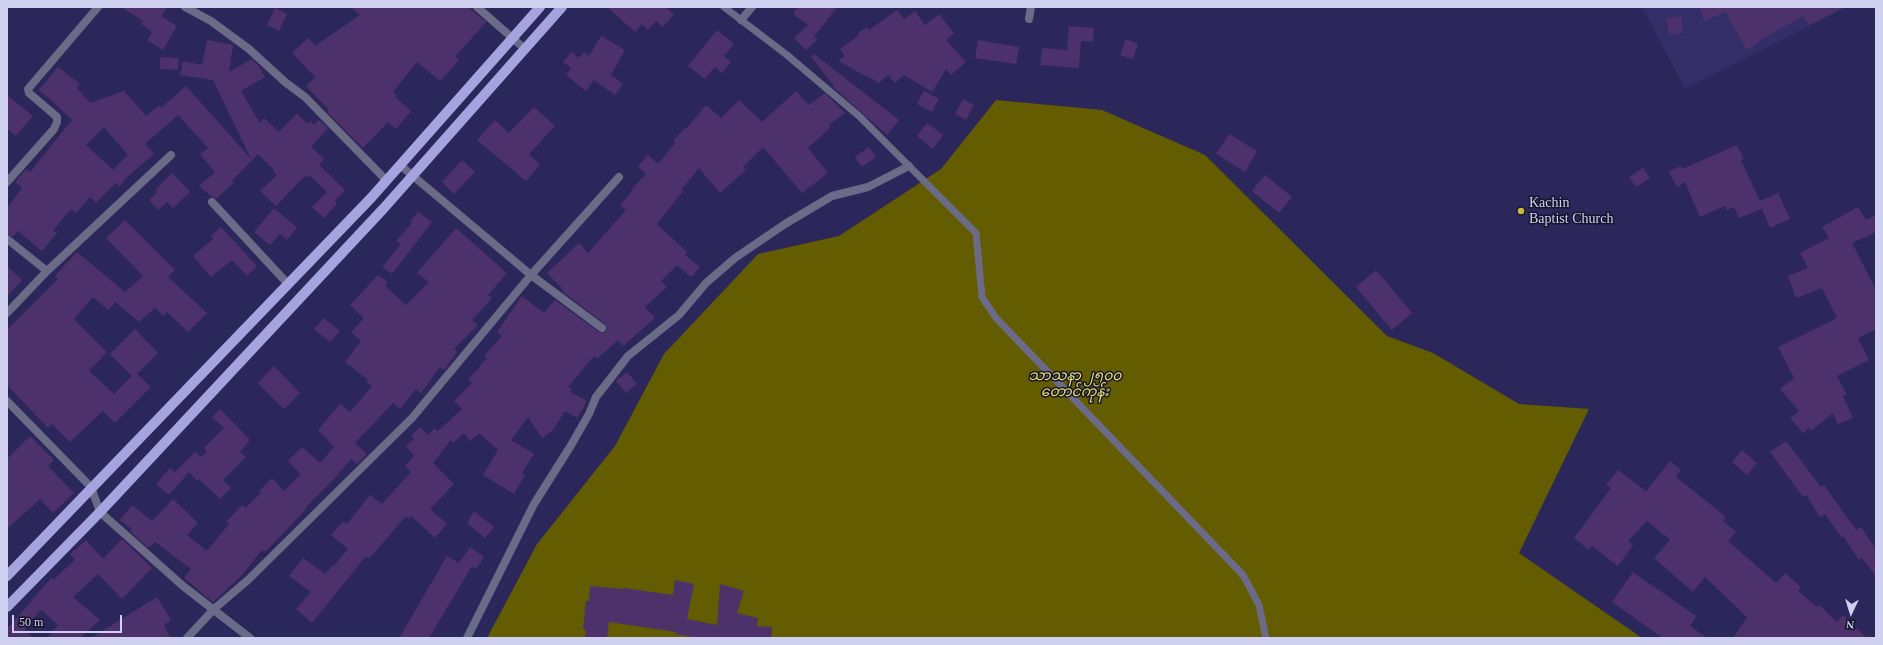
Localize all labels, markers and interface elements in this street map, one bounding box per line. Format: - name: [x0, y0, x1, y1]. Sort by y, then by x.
- place label: Kachin Baptist Church: [1529, 195, 1613, 228]
- marker: Kachin Baptist Church: [1516, 206, 1526, 216]
- park label: သာသနာ ၂၅၀၀ တောင်ကုန်း: [1029, 368, 1121, 400]
- north arrow: [1831, 593, 1871, 633]
- scale bar: [14, 607, 124, 633]
- text: 50 m: [19, 615, 43, 629]
- text: N: [1846, 619, 1855, 631]

